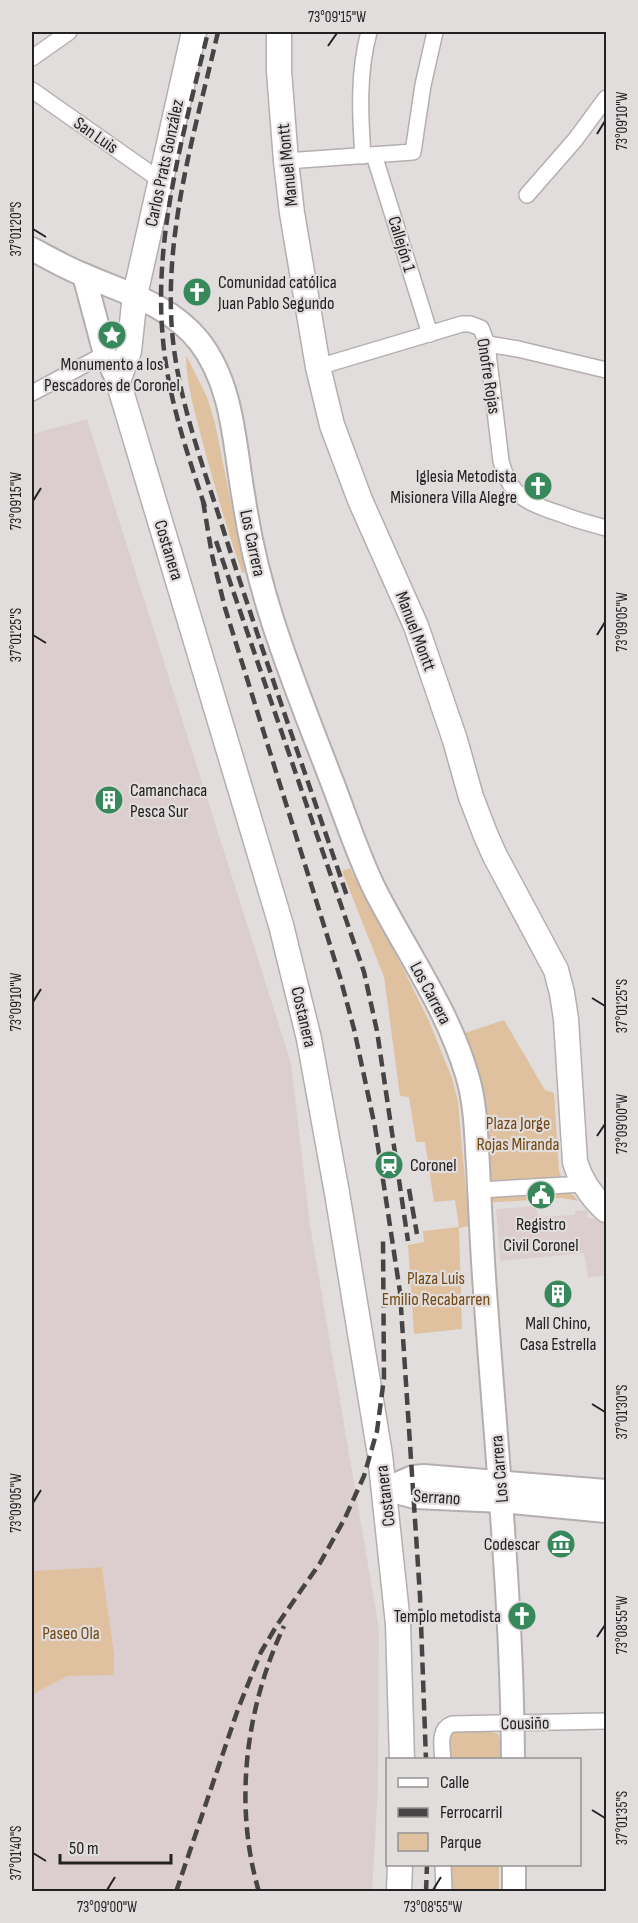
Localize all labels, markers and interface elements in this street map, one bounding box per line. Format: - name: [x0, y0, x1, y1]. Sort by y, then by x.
- text: 73°09'15"W: [308, 8, 366, 27]
- text: 73°09'10"W: [613, 91, 632, 150]
- street label: Carlos Prats González: [141, 97, 188, 229]
- street label: San Luis: [70, 113, 122, 158]
- street label: Manuel Montt: [273, 122, 302, 207]
- text: 37°01'20"S: [7, 202, 26, 256]
- street label: Callejón 1: [383, 214, 420, 275]
- place label: Comunidad católica Juan Pablo Segundo: [217, 272, 337, 314]
- church icon: Comunidad católica Juan Pablo Segundo: [181, 276, 213, 308]
- place icon: Monumento a los Pescadores de Coronel: [96, 319, 128, 351]
- street label: Onofre Rojas: [472, 337, 505, 415]
- place label: Monumento a los Pescadores de Coronel: [44, 354, 180, 396]
- place label: Iglesia Metodista Misionera Villa Alegre: [390, 466, 517, 508]
- church icon: Iglesia Metodista Misionera Villa Alegre: [522, 470, 554, 502]
- text: 73°09'15"W: [7, 472, 26, 530]
- street label: Los Carrera: [235, 508, 270, 578]
- street label: Costanera: [149, 518, 188, 583]
- street label: Manuel Montt: [391, 589, 440, 674]
- text: 73°09'05"W: [613, 592, 632, 652]
- text: 37°01'25"S: [7, 608, 26, 662]
- place label: Camanchaca Pesca Sur: [130, 780, 207, 822]
- building icon: Camanchaca Pesca Sur: [93, 784, 125, 816]
- street label: Los Carrera: [405, 958, 456, 1028]
- text: 73°09'10"W: [7, 972, 26, 1031]
- text: 37°01'25"S: [613, 979, 632, 1033]
- street label: Costanera: [286, 985, 321, 1050]
- text: 73°09'00"W: [613, 1094, 632, 1154]
- park label: Plaza Jorge Rojas Miranda: [476, 1113, 560, 1155]
- station icon: Coronel: [373, 1149, 405, 1181]
- place label: Coronel: [410, 1155, 457, 1176]
- public building icon: Registro Civil Coronel: [525, 1179, 557, 1211]
- place label: Registro Civil Coronel: [503, 1214, 579, 1256]
- park label: Plaza Luis Emilio Recabarren: [382, 1268, 490, 1310]
- building icon: Mall Chino, Casa Estrella: [542, 1278, 574, 1310]
- place label: Mall Chino, Casa Estrella: [520, 1313, 596, 1355]
- text: 37°01'30"S: [613, 1384, 632, 1440]
- street label: Los Carrera: [486, 1434, 513, 1504]
- street label: Costanera: [371, 1464, 400, 1528]
- text: 73°09'05"W: [7, 1473, 26, 1533]
- street label: Serrano: [413, 1485, 461, 1510]
- museum icon: Codescar: [545, 1528, 577, 1560]
- place label: Codescar: [484, 1534, 540, 1555]
- text: 73°08'55"W: [613, 1596, 632, 1654]
- church icon: Templo metodista: [506, 1600, 538, 1632]
- place label: Templo metodista: [394, 1606, 501, 1627]
- park label: Paseo Ola: [42, 1623, 100, 1644]
- street label: Cousiño: [501, 1713, 549, 1734]
- legend: [386, 1758, 581, 1866]
- text: Calle: [440, 1772, 469, 1793]
- text: 37°01'35"S: [613, 1791, 632, 1845]
- text: Ferrocarril: [440, 1802, 502, 1823]
- text: 37°01'40"S: [7, 1825, 26, 1881]
- scale bar: [60, 1827, 171, 1865]
- text: Parque: [440, 1832, 481, 1853]
- text: 50 m: [69, 1838, 99, 1859]
- text: 73°09'00"W: [77, 1898, 137, 1917]
- text: 73°08'55"W: [404, 1898, 462, 1917]

